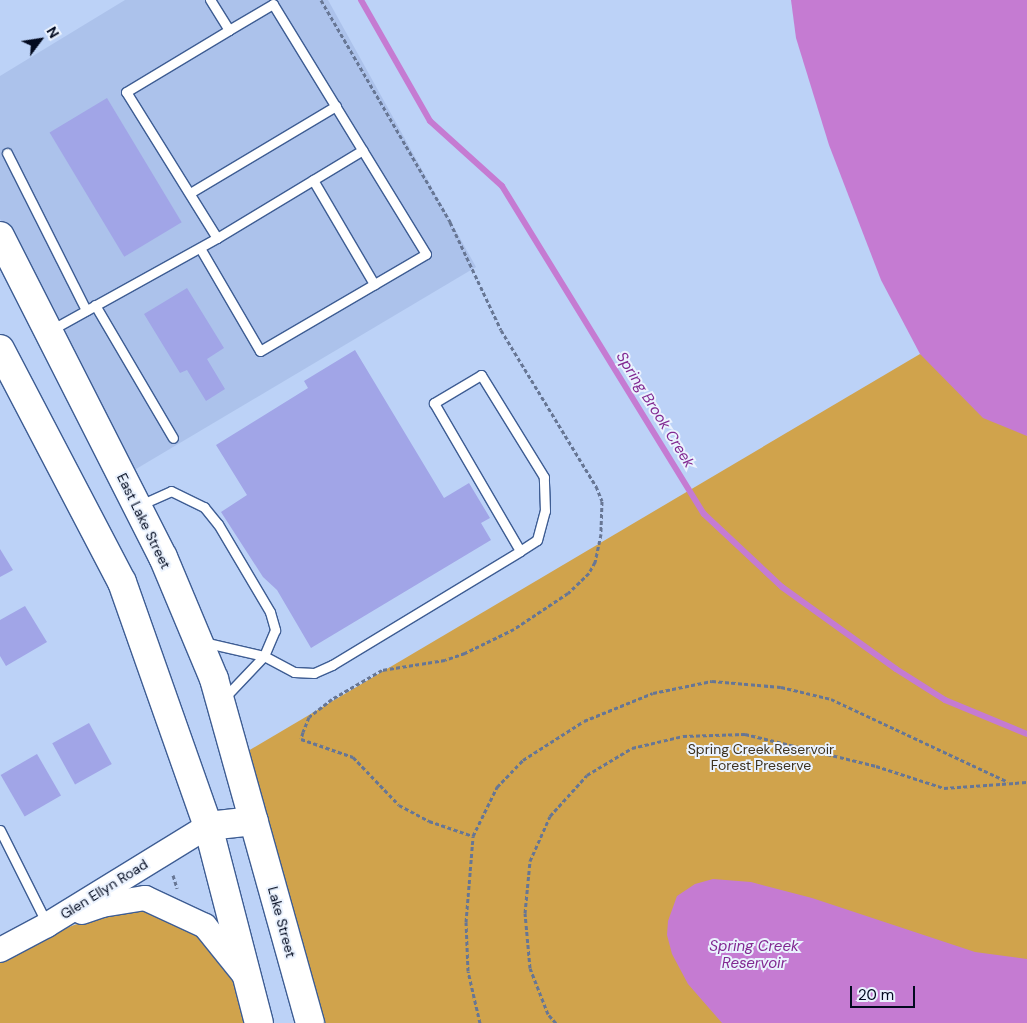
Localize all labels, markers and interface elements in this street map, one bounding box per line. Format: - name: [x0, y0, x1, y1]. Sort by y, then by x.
- north arrow: [15, 15, 65, 65]
- text: N: [43, 23, 63, 41]
- water label: Spring Brook Creek: [612, 349, 698, 471]
- street label: East Lake Street: [114, 470, 174, 572]
- park label: Spring Creek Reservoir Forest Preserve: [688, 741, 834, 774]
- street label: Glen Ellyn Road: [57, 855, 151, 923]
- street label: Lake Street: [264, 885, 300, 959]
- water label: Spring Creek Reservoir: [709, 937, 799, 972]
- scale bar: [852, 976, 917, 1008]
- text: 20 m: [858, 985, 894, 1005]

